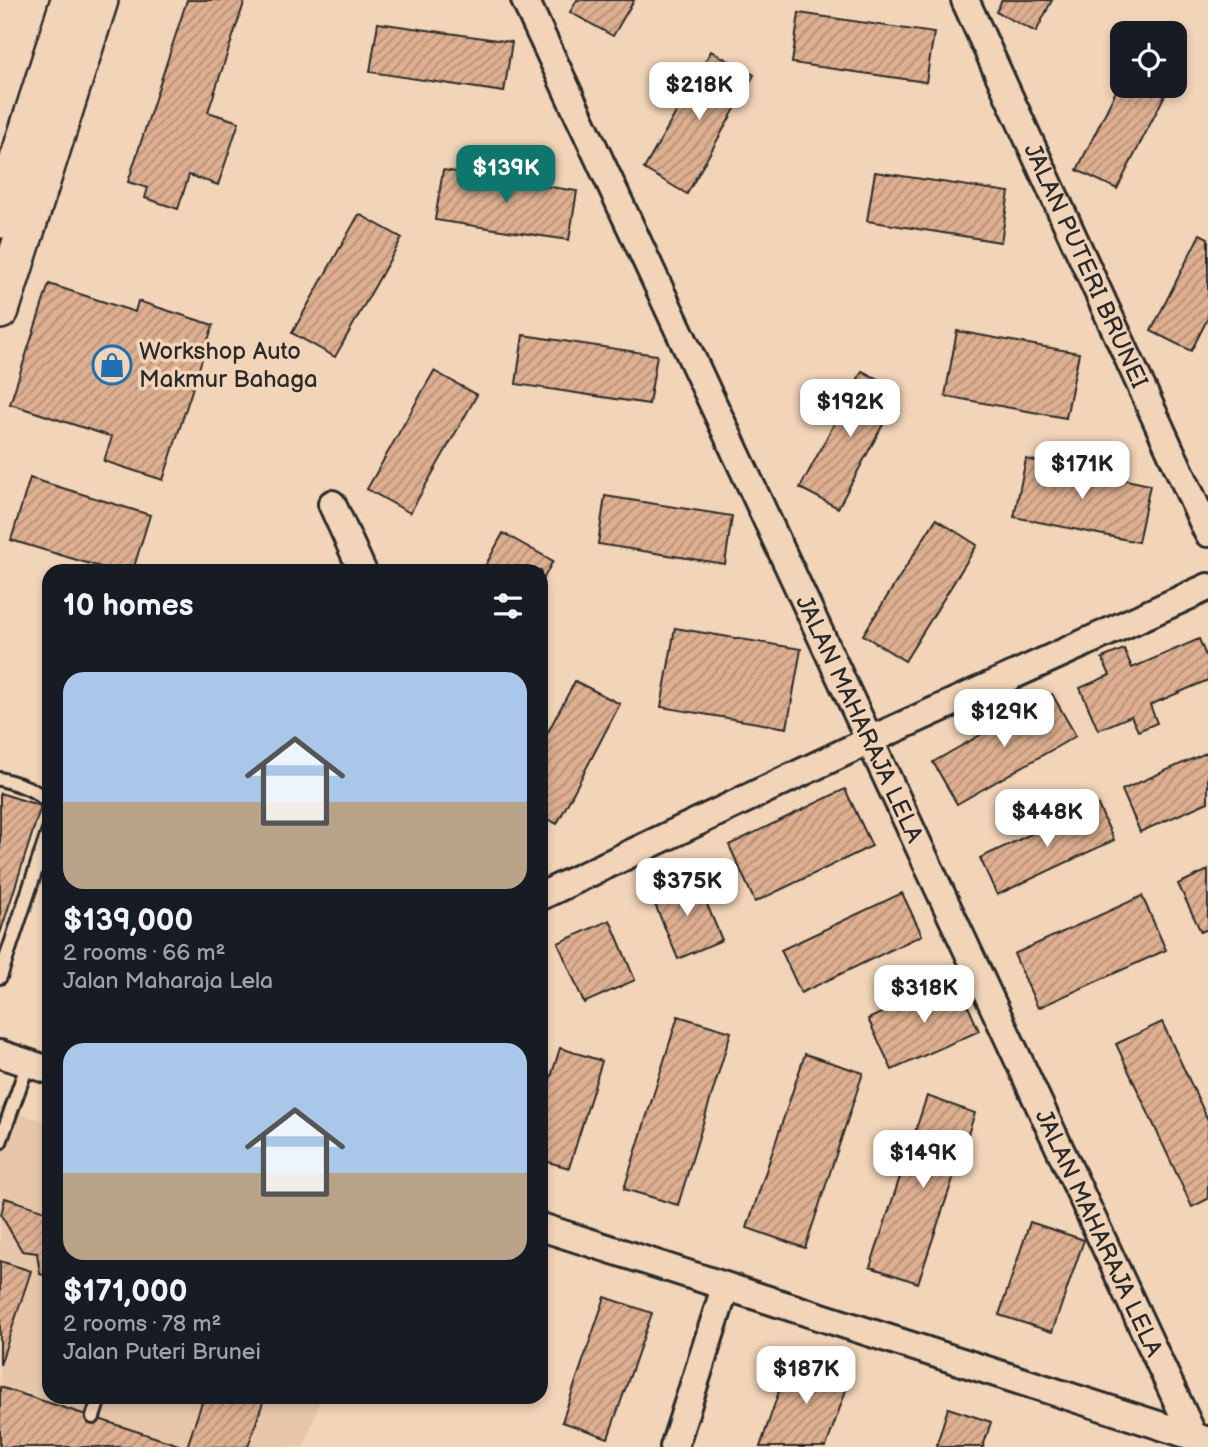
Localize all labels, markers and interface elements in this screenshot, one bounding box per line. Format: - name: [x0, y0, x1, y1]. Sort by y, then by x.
- map controls: [1110, 21, 1187, 98]
- button: locate: [1110, 21, 1187, 98]
- pin: $218K: [650, 62, 748, 122]
- text: $218K: [665, 71, 733, 99]
- street label: JALAN PUTERI BRUNEI: [1018, 139, 1154, 393]
- pin: $139K: [457, 146, 555, 205]
- text: $139K: [472, 154, 540, 182]
- place label: Workshop Auto Makmur Bahaga: [139, 337, 318, 394]
- shop icon: Workshop Auto Makmur Bahaga: [91, 344, 133, 386]
- pin: $192K: [801, 380, 899, 439]
- text: $192K: [816, 388, 884, 416]
- pin: $171K: [1033, 442, 1131, 501]
- text: $171K: [1051, 450, 1113, 478]
- icon: filters: [489, 587, 527, 625]
- text: 10 homes: [63, 588, 194, 624]
- street label: JALAN MAHARAJA LELA: [790, 591, 930, 847]
- pin: $129K: [955, 690, 1053, 749]
- text: $129K: [970, 698, 1038, 726]
- icon: home: [232, 718, 358, 844]
- pin: $448K: [998, 790, 1096, 849]
- text: $448K: [1011, 798, 1083, 826]
- pin: $375K: [638, 858, 736, 918]
- text: $375K: [652, 867, 722, 895]
- text: $139,000: [63, 903, 193, 939]
- text: 2 rooms · 66 m²: [63, 939, 225, 967]
- pin: $318K: [875, 965, 973, 1025]
- text: Jalan Maharaja Lela: [63, 967, 273, 995]
- text: $318K: [890, 974, 958, 1002]
- icon: home: [232, 1089, 358, 1215]
- street label: JALAN MAHARAJA LELA: [1029, 1105, 1169, 1361]
- pin: $149K: [874, 1130, 972, 1190]
- text: $149K: [889, 1139, 957, 1167]
- text: $171,000: [63, 1274, 187, 1310]
- text: 2 rooms · 78 m²: [63, 1310, 221, 1338]
- text: Jalan Puteri Brunei: [63, 1338, 261, 1366]
- pin: $187K: [757, 1346, 855, 1406]
- text: $187K: [773, 1355, 840, 1383]

